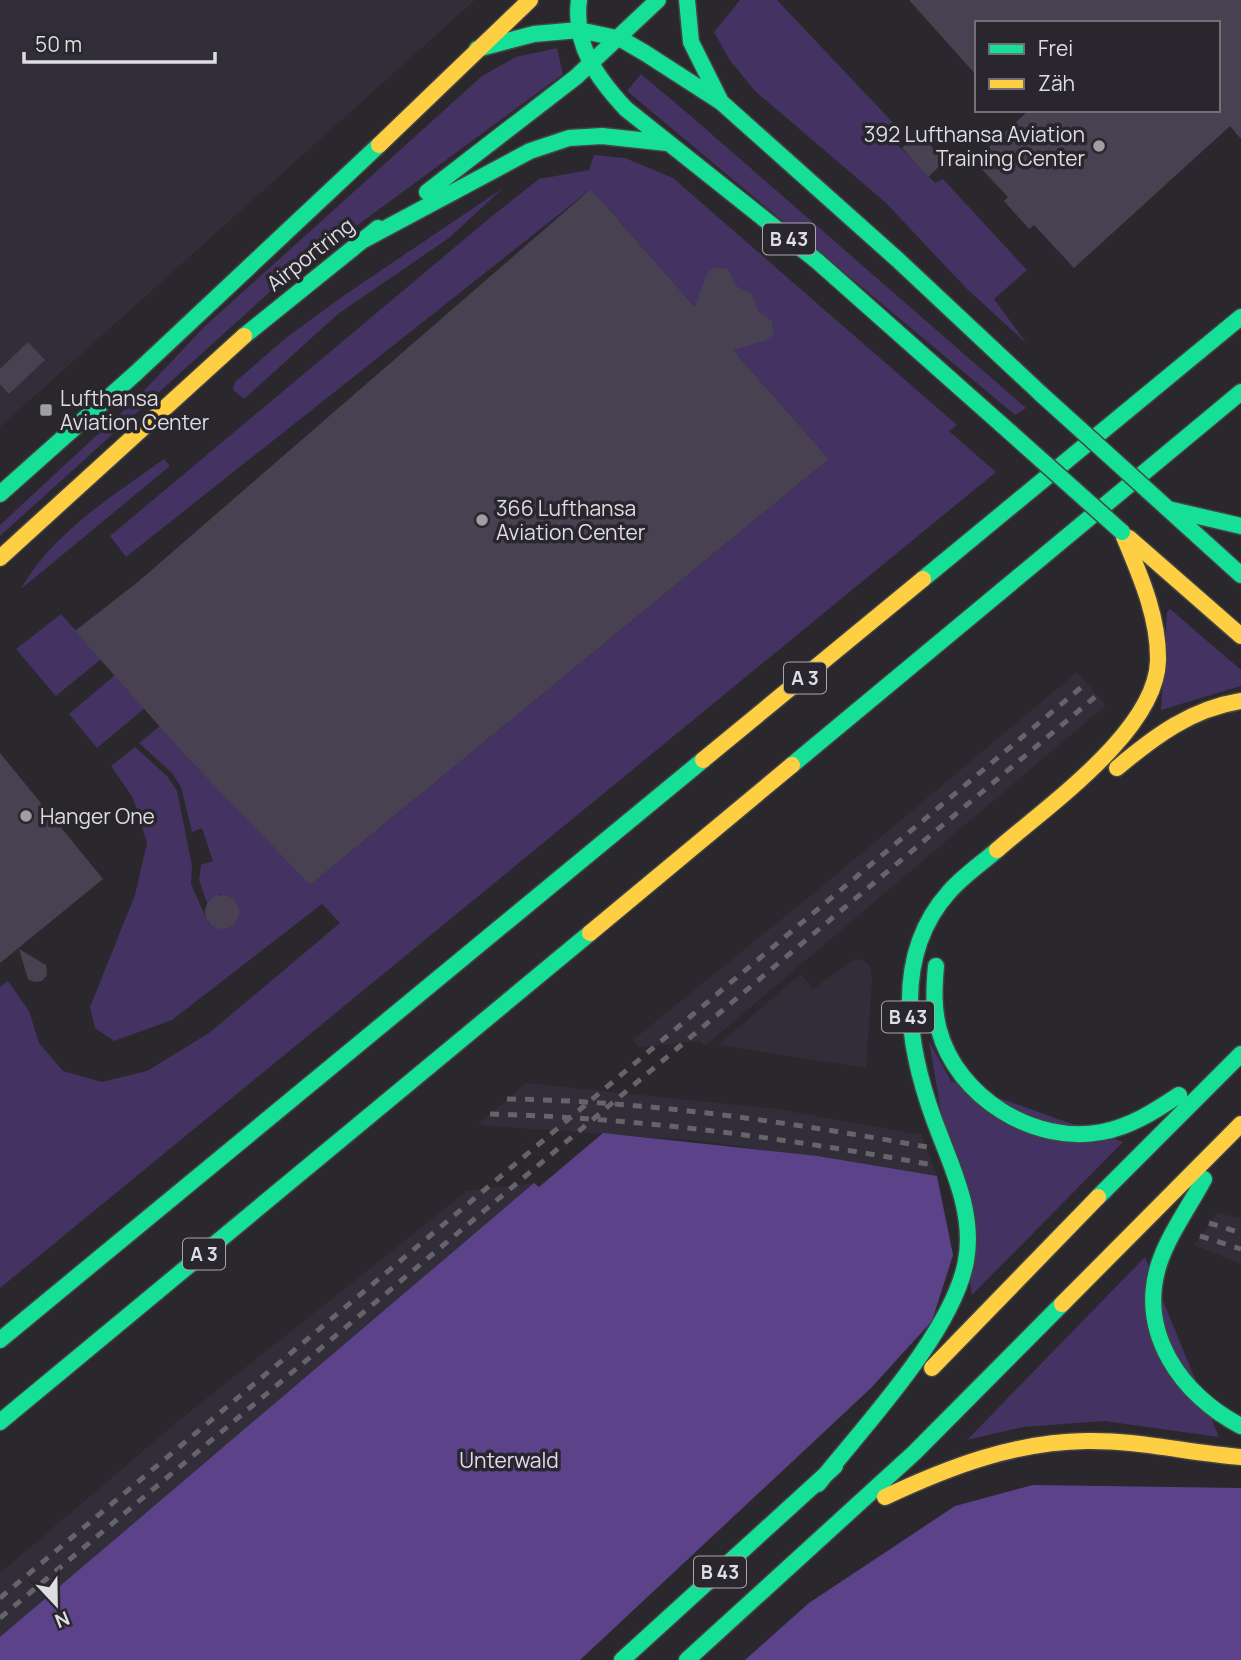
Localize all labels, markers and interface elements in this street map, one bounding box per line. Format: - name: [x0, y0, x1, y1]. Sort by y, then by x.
- scale bar: [24, 21, 215, 65]
- legend: [975, 21, 1220, 112]
- text: 50 m: [35, 30, 82, 58]
- text: Frei: [1038, 34, 1073, 62]
- text: Zäh: [1038, 69, 1075, 97]
- place label: 392 Lufthansa Aviation Training Center: [864, 120, 1085, 172]
- marker: 392 Lufthansa Aviation Training Center: [1091, 138, 1107, 154]
- street label: Airportring: [260, 211, 360, 297]
- road number: B 43: [763, 224, 815, 255]
- place label: Lufthansa Aviation Center: [60, 384, 210, 436]
- marker: Lufthansa Aviation Center: [38, 402, 54, 418]
- place label: 366 Lufthansa Aviation Center: [496, 494, 646, 546]
- marker: 366 Lufthansa Aviation Center: [474, 512, 490, 528]
- road number: A 3: [784, 663, 826, 694]
- place label: Hanger One: [40, 802, 155, 830]
- marker: Hanger One: [18, 808, 34, 824]
- road number: B 43: [882, 1001, 934, 1032]
- road number: A 3: [183, 1238, 225, 1270]
- park label: Unterwald: [459, 1446, 559, 1474]
- road number: B 43: [694, 1556, 746, 1588]
- north arrow: [21, 1569, 91, 1639]
- text: N: [51, 1605, 74, 1634]

